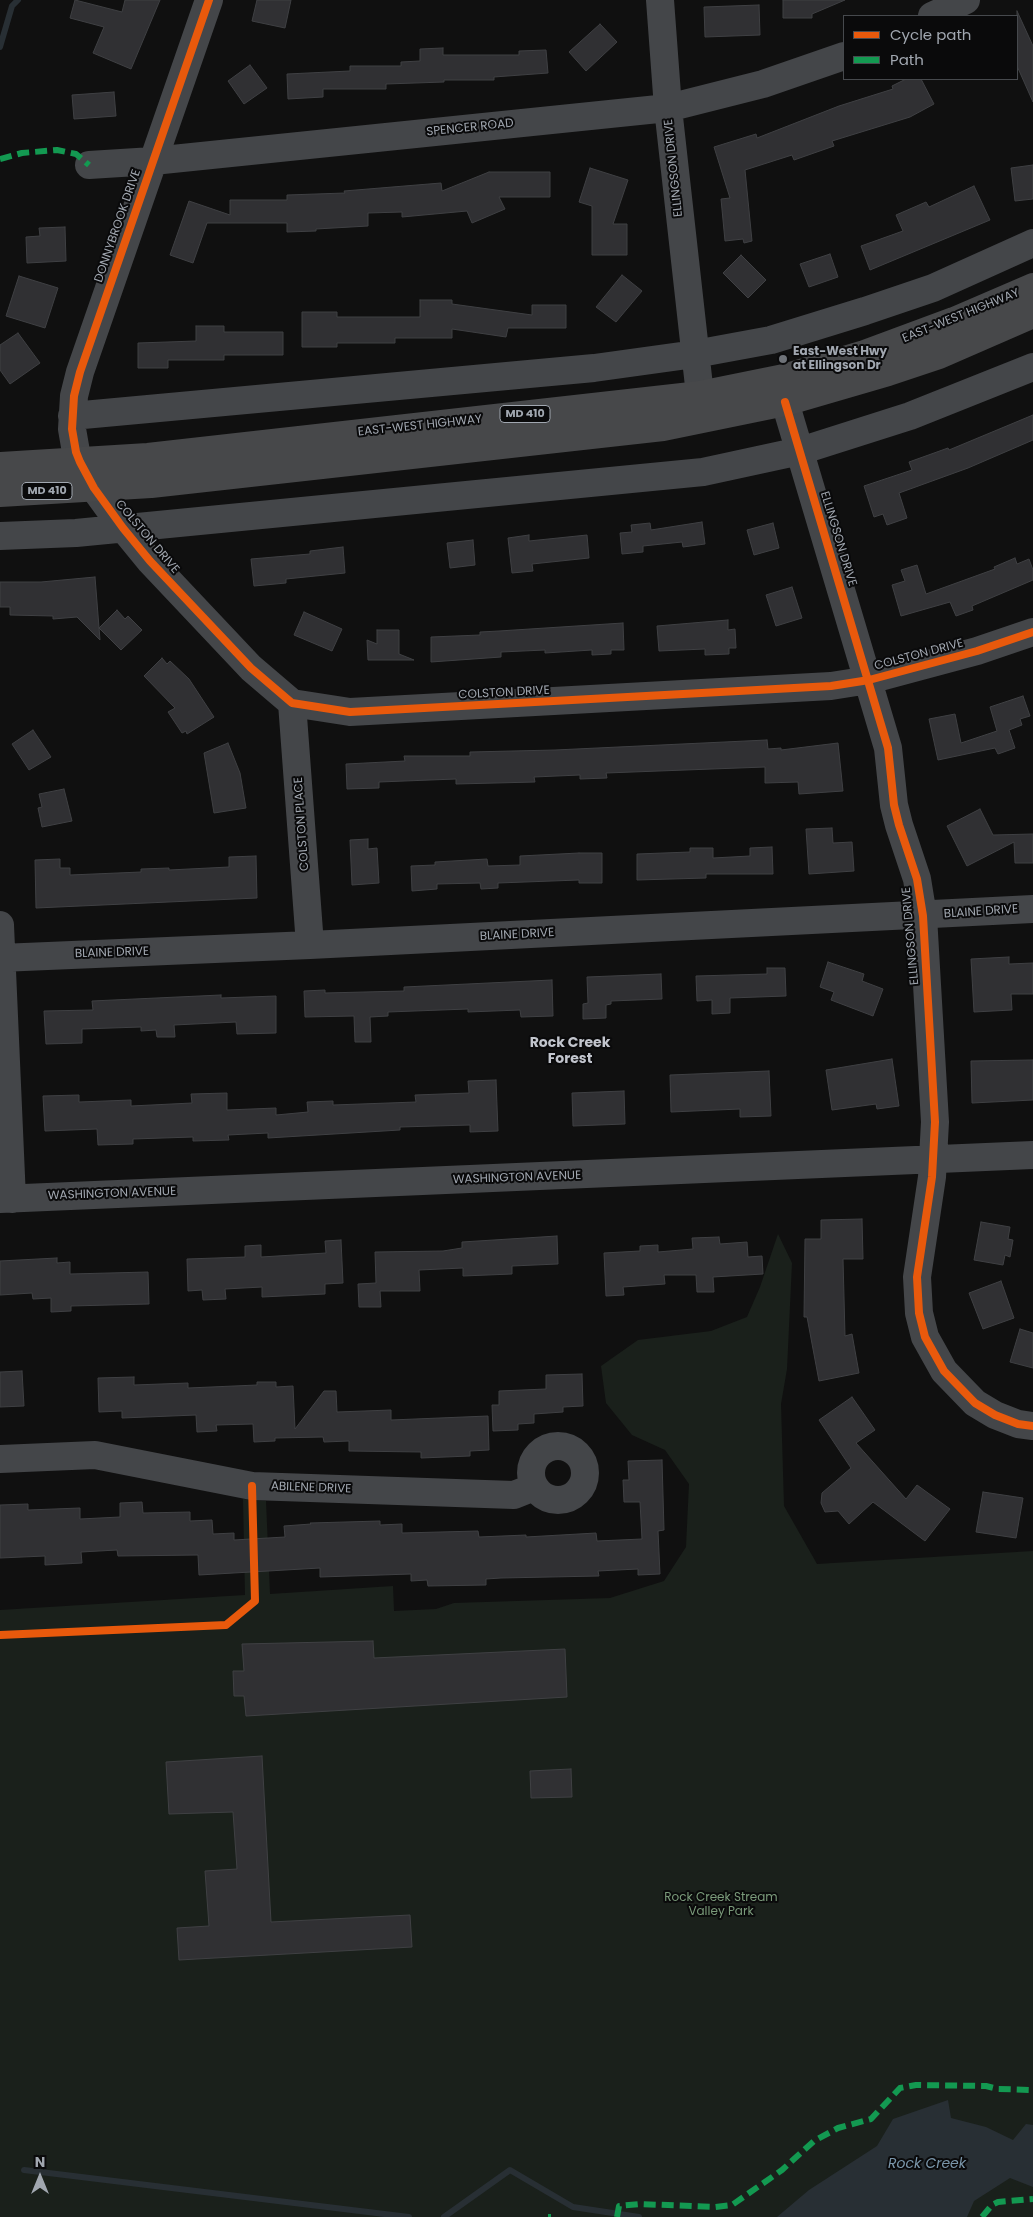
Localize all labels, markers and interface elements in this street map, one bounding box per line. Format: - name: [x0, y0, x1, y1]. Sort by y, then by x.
- legend: [843, 15, 1018, 80]
- text: Cycle path: [890, 24, 971, 45]
- text: Path: [890, 49, 924, 70]
- street label: SPENCER ROAD: [426, 116, 514, 140]
- street label: ELLINGSON DRIVE: [662, 118, 686, 218]
- street label: DONNYBROOK DRIVE: [92, 168, 144, 284]
- street label: EAST-WEST HIGHWAY: [900, 286, 1022, 346]
- place label: East-West Hwy at Ellingson Dr: [793, 345, 887, 373]
- marker: East-West Hwy at Ellingson Dr: [777, 353, 789, 365]
- road number: MD 410: [500, 406, 550, 422]
- street label: EAST-WEST HIGHWAY: [357, 412, 483, 440]
- road number: MD 410: [22, 482, 72, 500]
- street label: ELLINGSON DRIVE: [817, 490, 859, 588]
- street label: COLSTON DRIVE: [112, 497, 182, 577]
- street label: COLSTON DRIVE: [873, 636, 965, 674]
- street label: COLSTON DRIVE: [458, 683, 550, 703]
- street label: COLSTON PLACE: [292, 777, 312, 871]
- street label: ELLINGSON DRIVE: [900, 886, 922, 986]
- street label: BLAINE DRIVE: [943, 902, 1019, 922]
- street label: BLAINE DRIVE: [479, 926, 555, 944]
- street label: BLAINE DRIVE: [75, 945, 149, 961]
- district label: Rock Creek Forest: [530, 1035, 610, 1068]
- street label: WASHINGTON AVENUE: [453, 1169, 581, 1187]
- street label: WASHINGTON AVENUE: [48, 1185, 176, 1203]
- street label: ABILENE DRIVE: [271, 1479, 351, 1497]
- park label: Rock Creek Stream Valley Park: [664, 1891, 778, 1919]
- north arrow: [15, 2152, 65, 2202]
- text: N: [35, 2152, 45, 2172]
- water label: Rock Creek: [888, 2156, 966, 2172]

